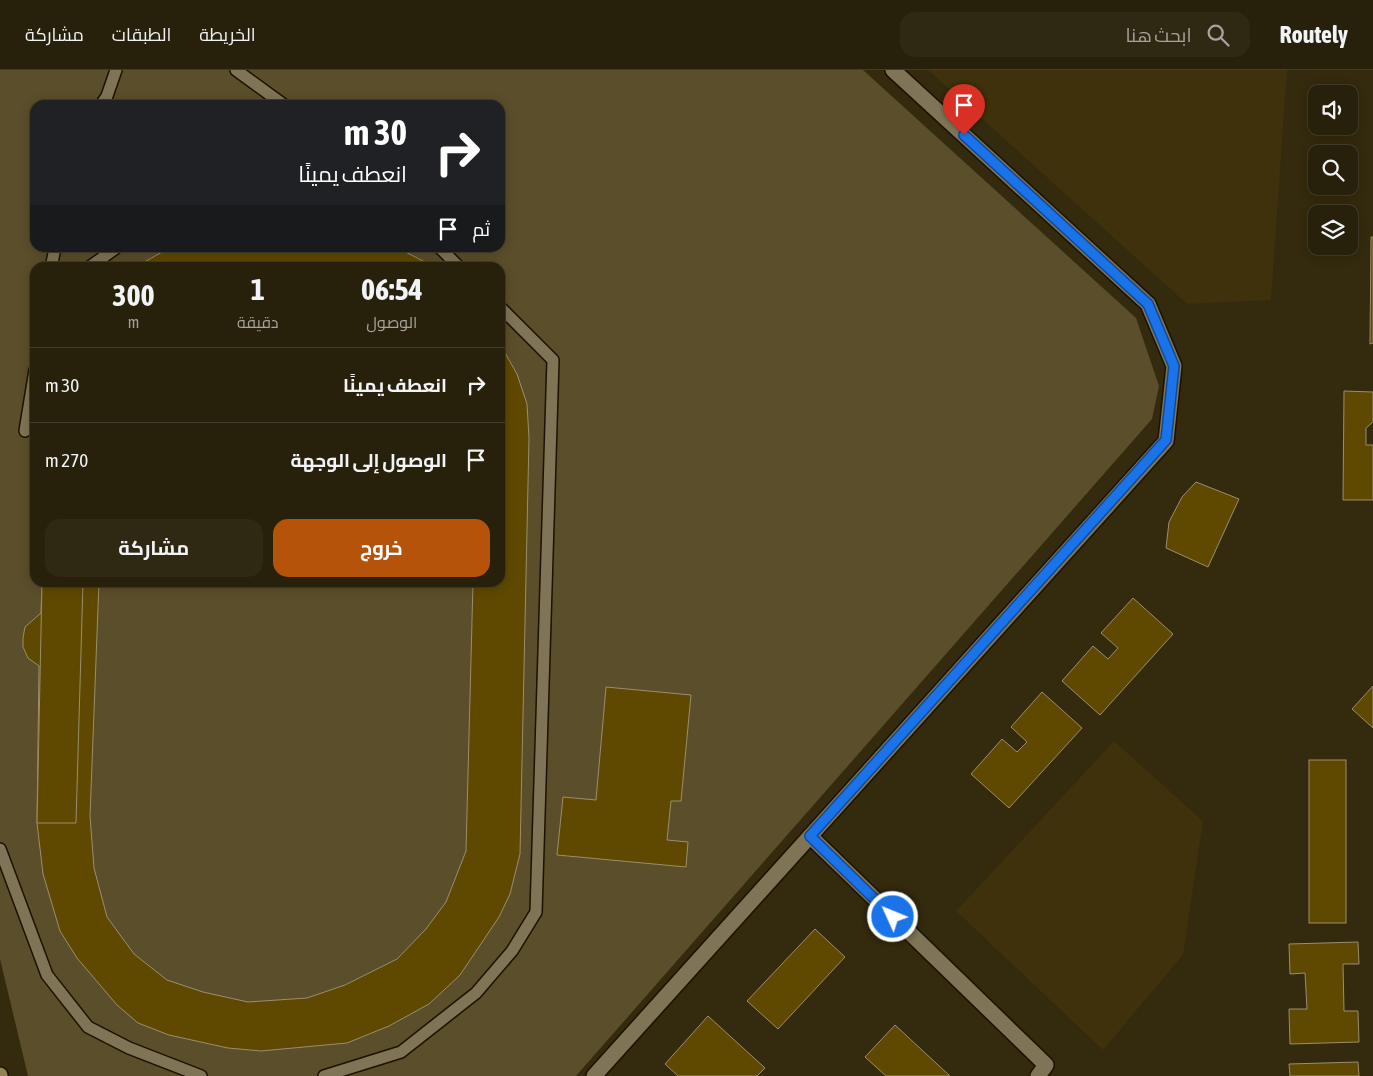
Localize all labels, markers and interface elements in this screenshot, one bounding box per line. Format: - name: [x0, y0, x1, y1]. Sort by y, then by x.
- search box: [900, 12, 1250, 57]
- icon: search: [1204, 21, 1232, 49]
- text: Routely: [1280, 21, 1348, 48]
- text: مشاركة: [25, 24, 84, 45]
- text: الطبقات: [112, 24, 171, 45]
- text: الخريطة: [199, 24, 256, 45]
- text: ابحث هنا: [1125, 24, 1192, 46]
- pin: [943, 84, 985, 135]
- map controls: [1308, 85, 1358, 255]
- button: sound: [1308, 85, 1358, 135]
- icon: arrive: [950, 91, 978, 119]
- text: 30 m: [344, 112, 407, 152]
- icon: right: [425, 120, 490, 185]
- button: search: [1308, 145, 1358, 195]
- text: انعطف يمينًا: [298, 161, 407, 187]
- button: layers: [1308, 205, 1358, 255]
- icon: arrive: [434, 215, 462, 243]
- text: ثم: [472, 218, 490, 240]
- text: 1: [251, 272, 265, 306]
- text: 06:54: [361, 272, 423, 306]
- text: 300: [112, 278, 155, 312]
- text: m: [128, 313, 139, 331]
- text: دقيقة: [237, 313, 279, 331]
- text: الوصول: [366, 313, 417, 331]
- icon: right: [462, 371, 490, 399]
- text: 30 m: [45, 374, 79, 396]
- text: انعطف يمينًا: [343, 374, 447, 396]
- icon: arrive: [462, 446, 490, 474]
- text: 270 m: [45, 449, 88, 471]
- text: الوصول إلى الوجهة: [290, 449, 447, 471]
- button: مشاركة: [45, 519, 263, 577]
- button: خروج: [273, 519, 490, 577]
- position arrow: [866, 890, 918, 942]

